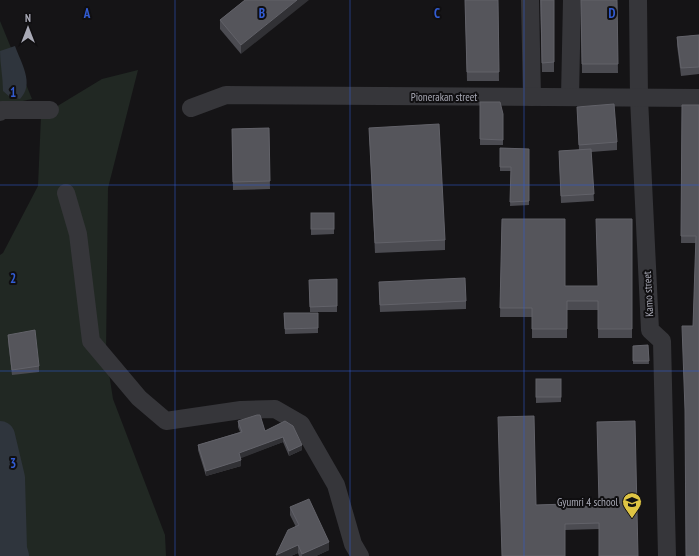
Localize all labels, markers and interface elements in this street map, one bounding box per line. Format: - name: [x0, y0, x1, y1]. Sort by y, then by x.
- text: A: [83, 5, 91, 22]
- text: B: [259, 5, 265, 22]
- text: C: [434, 5, 440, 22]
- text: D: [609, 5, 616, 22]
- north arrow: [8, 8, 48, 48]
- text: N: [25, 11, 31, 25]
- text: 1: [10, 84, 16, 101]
- street label: Pionerakan street: [411, 90, 477, 104]
- text: 2: [10, 270, 16, 287]
- street label: Kamo street: [640, 271, 656, 317]
- text: 3: [10, 455, 16, 472]
- school or university icon: Gyumri 4 school: [621, 491, 643, 519]
- place label: Gyumri 4 school: [557, 495, 618, 509]

